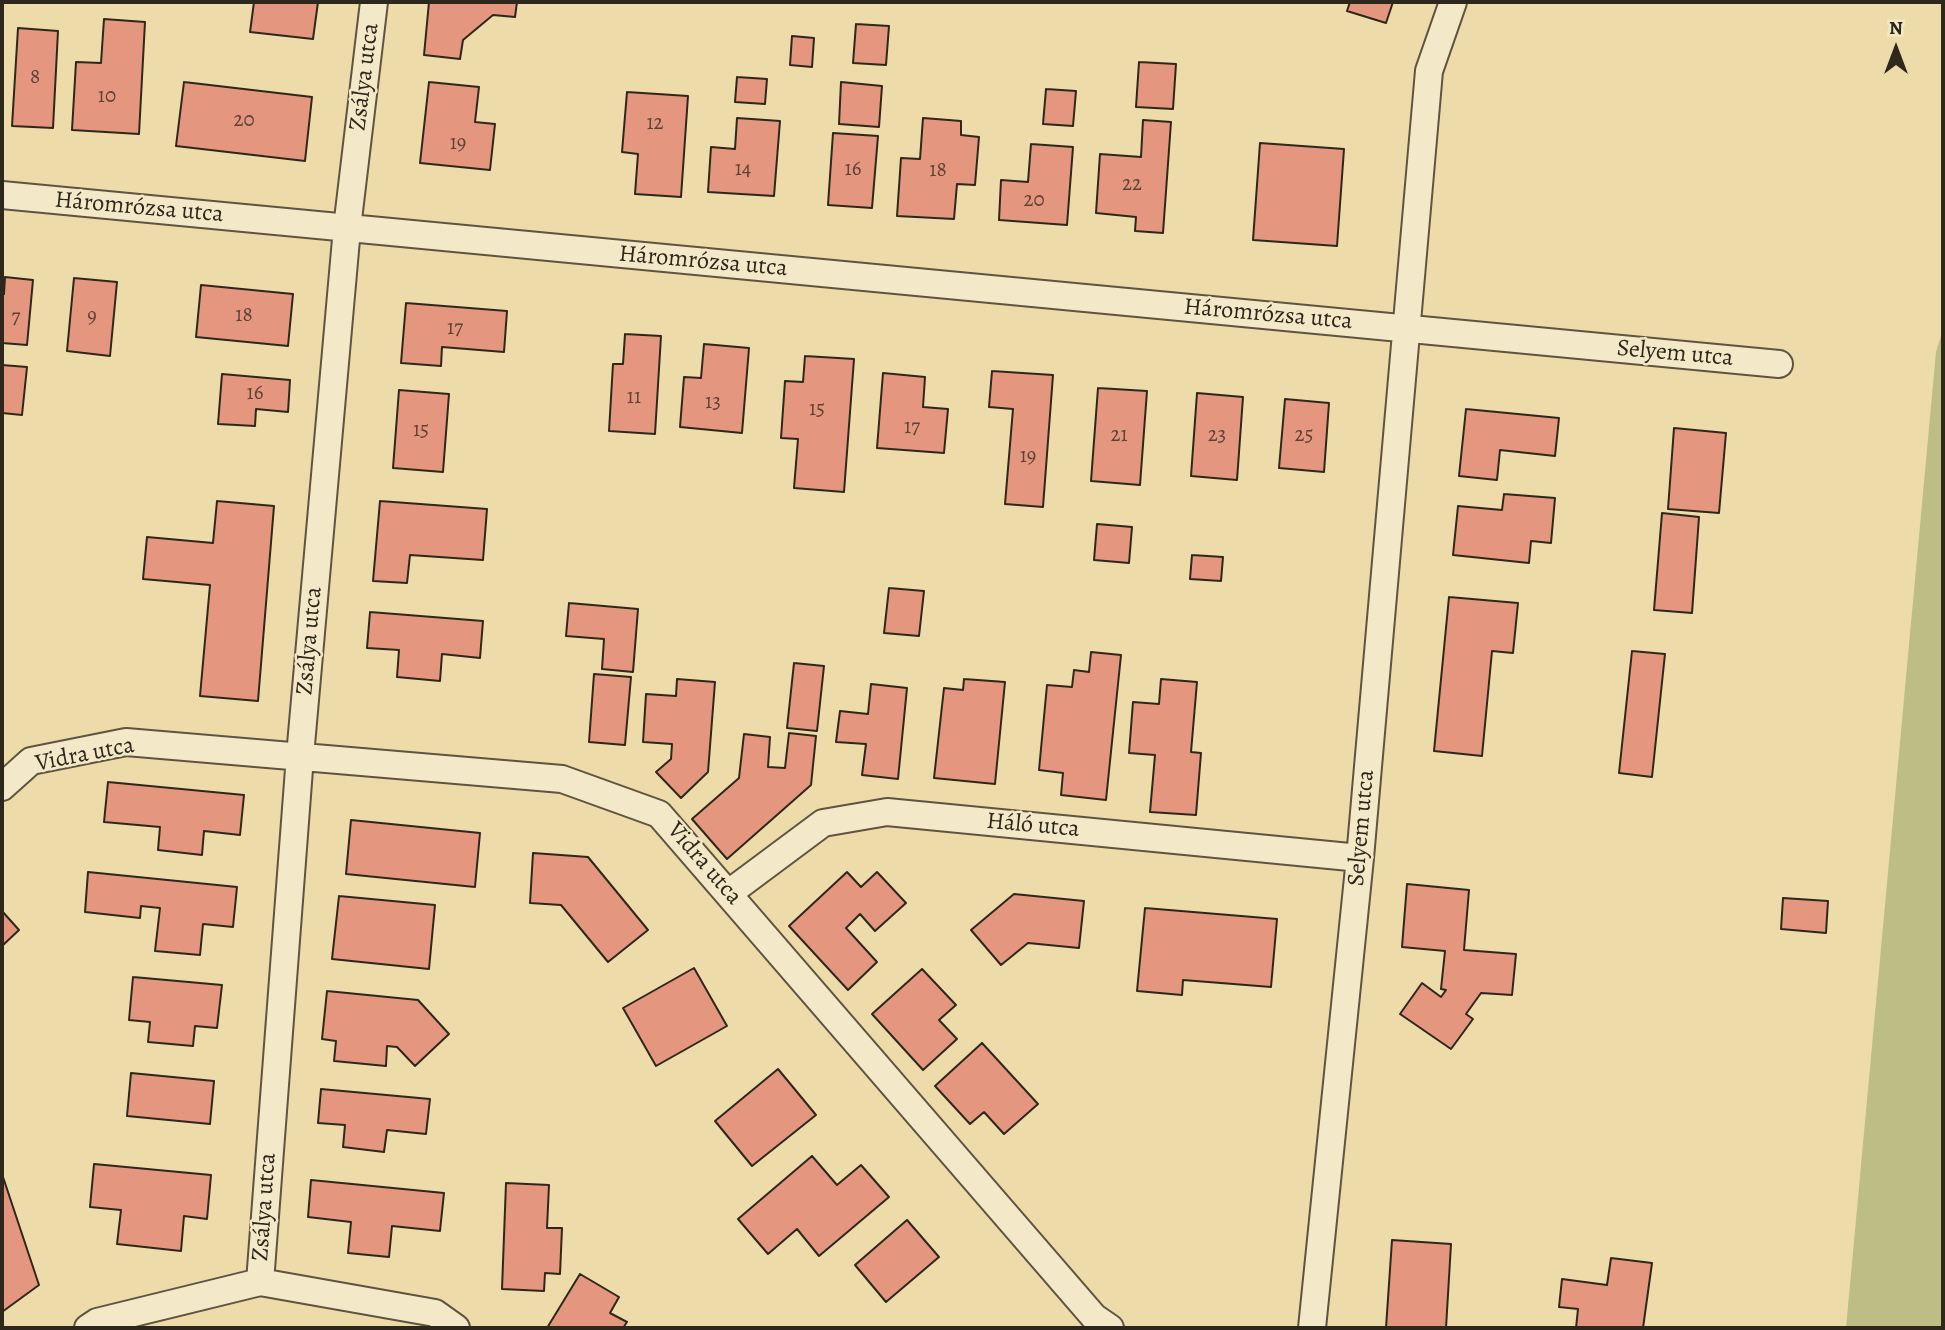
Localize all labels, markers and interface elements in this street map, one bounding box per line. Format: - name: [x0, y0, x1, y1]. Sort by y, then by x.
- north arrow: [1861, 14, 1931, 84]
- text: N: [1889, 15, 1903, 41]
- street label: Zsálya utca: [344, 21, 386, 133]
- house number: 8: [30, 65, 40, 91]
- house number: 10: [98, 84, 116, 110]
- house number: 20: [233, 108, 255, 134]
- house number: 12: [646, 111, 664, 137]
- house number: 19: [450, 131, 466, 157]
- house number: 14: [735, 157, 751, 183]
- house number: 16: [845, 157, 861, 183]
- house number: 18: [929, 158, 947, 184]
- house number: 22: [1122, 172, 1142, 198]
- street label: Háromrózsa utca: [53, 186, 225, 230]
- house number: 20: [1023, 188, 1045, 214]
- street label: Háromrózsa utca: [617, 240, 789, 284]
- street label: Háromrózsa utca: [1182, 293, 1354, 337]
- house number: 18: [235, 303, 253, 329]
- house number: 9: [87, 304, 97, 330]
- house number: 7: [12, 305, 20, 331]
- house number: 17: [447, 316, 463, 342]
- street label: Selyem utca: [1616, 335, 1734, 373]
- house number: 16: [247, 381, 263, 407]
- house number: 11: [627, 385, 641, 411]
- house number: 13: [705, 390, 721, 416]
- house number: 15: [809, 397, 825, 423]
- house number: 17: [904, 415, 920, 441]
- house number: 15: [413, 418, 429, 444]
- house number: 21: [1110, 423, 1128, 449]
- house number: 23: [1208, 423, 1226, 449]
- house number: 25: [1294, 423, 1314, 449]
- house number: 19: [1020, 444, 1036, 470]
- street label: Zsálya utca: [291, 586, 329, 696]
- street label: Vidra utca: [33, 731, 137, 779]
- street label: Selyem utca: [1343, 769, 1381, 887]
- street label: Háló utca: [985, 808, 1081, 844]
- street label: Vidra utca: [660, 817, 748, 911]
- street label: Zsálya utca: [247, 1152, 283, 1262]

